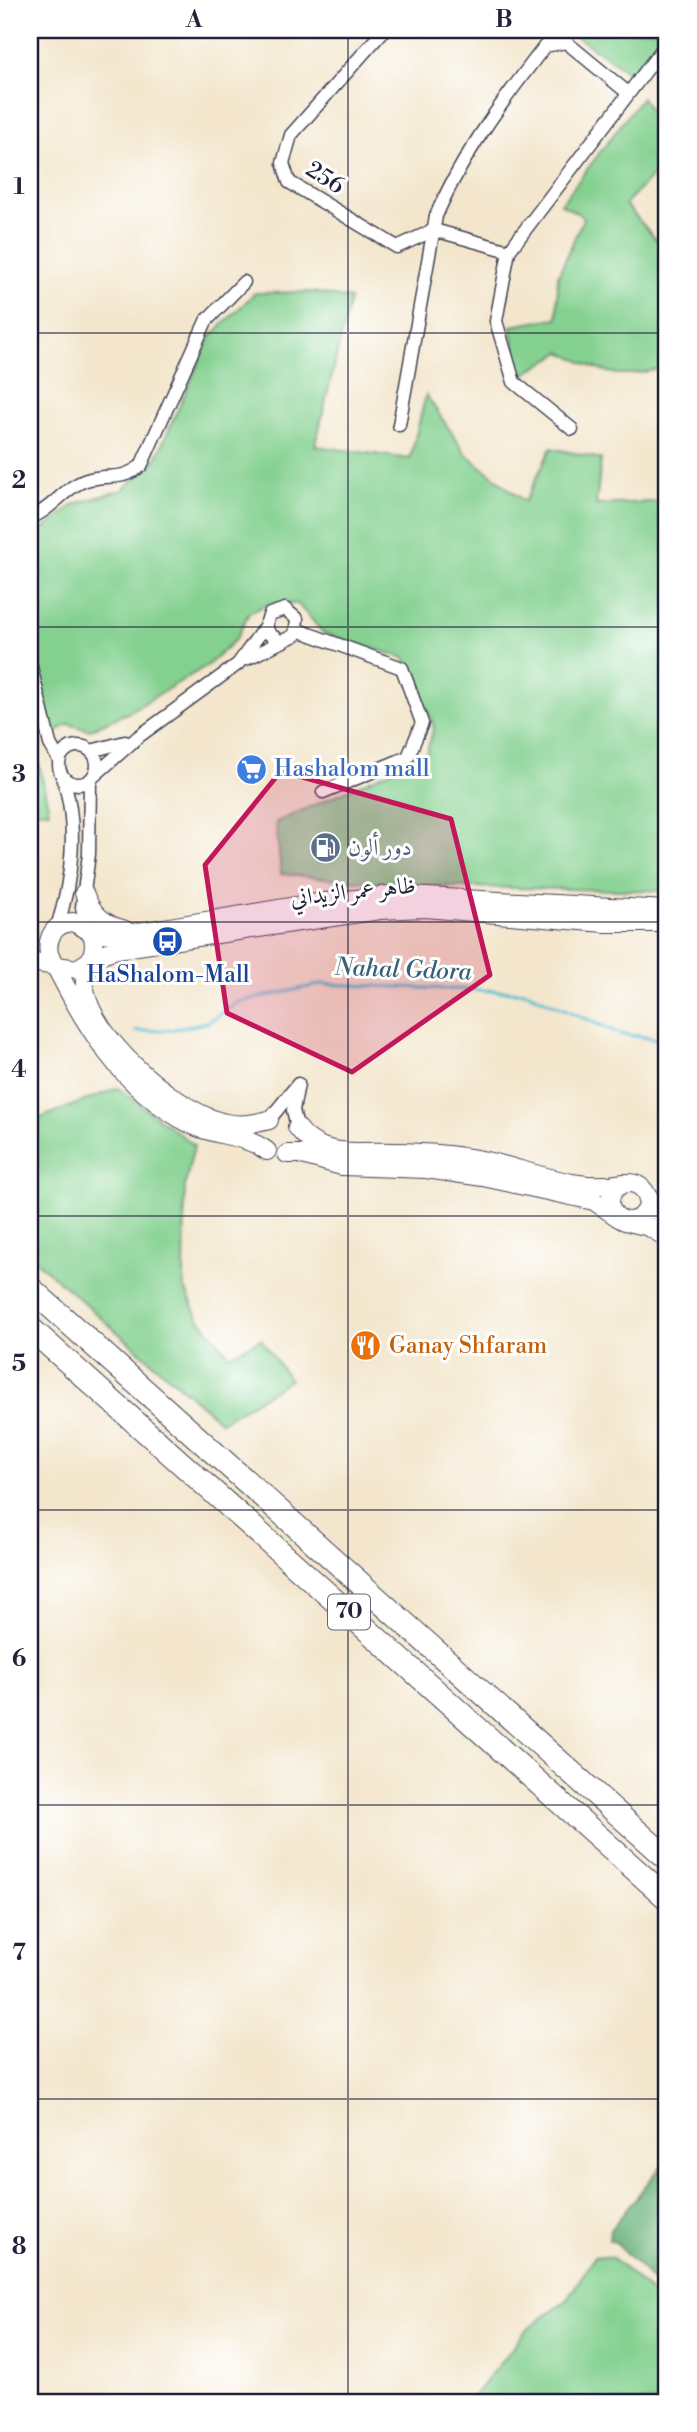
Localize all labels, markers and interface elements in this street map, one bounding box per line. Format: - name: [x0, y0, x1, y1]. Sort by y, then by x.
- text: A: [185, 6, 203, 34]
- text: B: [495, 6, 513, 34]
- street label: 256: [301, 155, 349, 201]
- text: 1: [13, 173, 25, 201]
- text: 2: [12, 467, 26, 495]
- supermarket icon: Hashalom mall: [234, 752, 268, 786]
- place label: Hashalom mall: [274, 755, 430, 783]
- text: 3: [12, 761, 26, 789]
- fuel station icon: دور ألون: [308, 831, 342, 865]
- place label: دور ألون: [348, 831, 412, 862]
- street label: ظاهر عمر الزيداني: [289, 872, 417, 916]
- bus stop icon: HaShalom-Mall: [151, 924, 185, 958]
- water label: Nahal Gdora: [333, 953, 473, 987]
- place label: HaShalom-Mall: [86, 961, 250, 989]
- text: 4: [11, 1056, 27, 1084]
- restaurant icon: Ganay Shfaram: [349, 1329, 383, 1363]
- place label: Ganay Shfaram: [389, 1332, 547, 1360]
- text: 5: [12, 1350, 26, 1378]
- road number: 70: [328, 1594, 370, 1630]
- text: 6: [12, 1645, 26, 1673]
- text: 7: [12, 1939, 26, 1967]
- text: 8: [12, 2233, 26, 2261]

